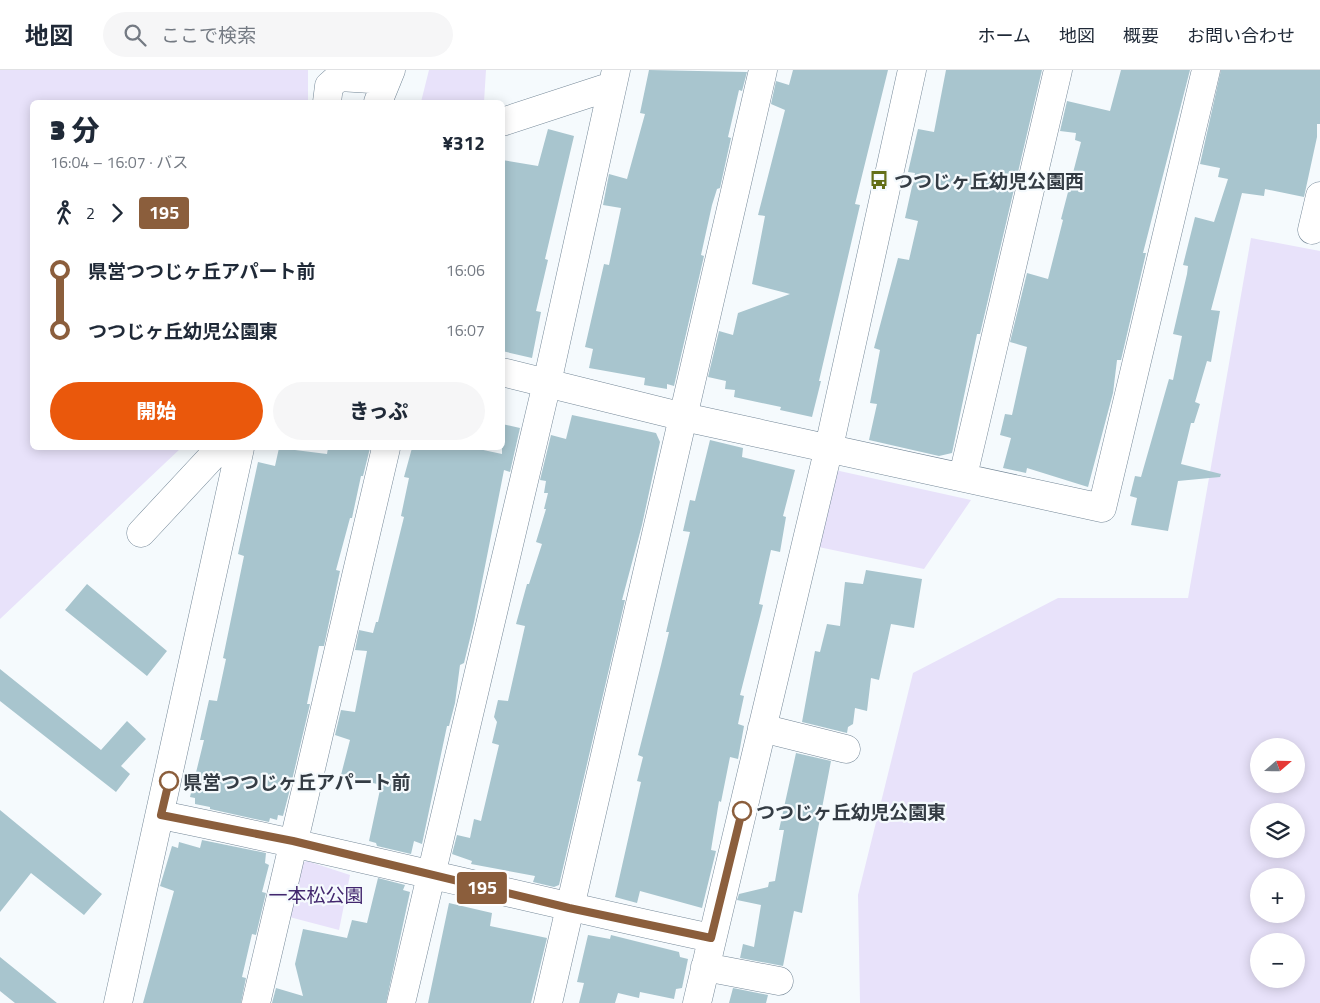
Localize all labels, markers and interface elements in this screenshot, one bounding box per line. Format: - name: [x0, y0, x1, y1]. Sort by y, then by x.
- search box: [103, 12, 453, 57]
- text: 地図: [25, 17, 73, 53]
- text: ここで検索: [161, 20, 256, 49]
- icon: search: [121, 21, 149, 49]
- text: ホーム: [978, 22, 1031, 49]
- text: 地図: [1059, 22, 1095, 49]
- text: 概要: [1123, 22, 1159, 49]
- text: お問い合わせ: [1187, 22, 1295, 49]
- text: 3 分: [50, 108, 99, 151]
- text: ¥312: [442, 128, 485, 157]
- text: 16:04 – 16:07 · バス: [50, 150, 188, 174]
- place label: つつじヶ丘幼児公園西: [894, 166, 1084, 195]
- bus stop icon: つつじヶ丘幼児公園西: [868, 169, 890, 191]
- icon: walk: [50, 199, 78, 227]
- icon: forward: [103, 199, 131, 227]
- text: 195: [149, 199, 179, 226]
- text: 2: [86, 201, 95, 225]
- text: 県営つつじヶ丘アパート前: [88, 256, 316, 285]
- text: 16:06: [446, 258, 485, 282]
- text: つつじヶ丘幼児公園東: [88, 316, 278, 345]
- text: 16:07: [446, 318, 485, 342]
- button: 開始: [50, 382, 263, 440]
- button: きっぷ: [273, 382, 485, 440]
- north arrow: [1250, 738, 1305, 792]
- map controls: [1250, 738, 1305, 988]
- place label: 県営つつじヶ丘アパート前: [183, 767, 411, 796]
- marker: 県営つつじヶ丘アパート前: [159, 771, 179, 791]
- place label: つつじヶ丘幼児公園東: [756, 797, 946, 826]
- marker: つつじヶ丘幼児公園東: [732, 801, 752, 821]
- button: layers: [1250, 803, 1305, 858]
- button: +: [1250, 868, 1305, 923]
- line badge: 195: [453, 872, 511, 904]
- text: 195: [467, 874, 497, 901]
- park label: 一本松公園: [268, 880, 364, 909]
- button: −: [1250, 933, 1305, 988]

